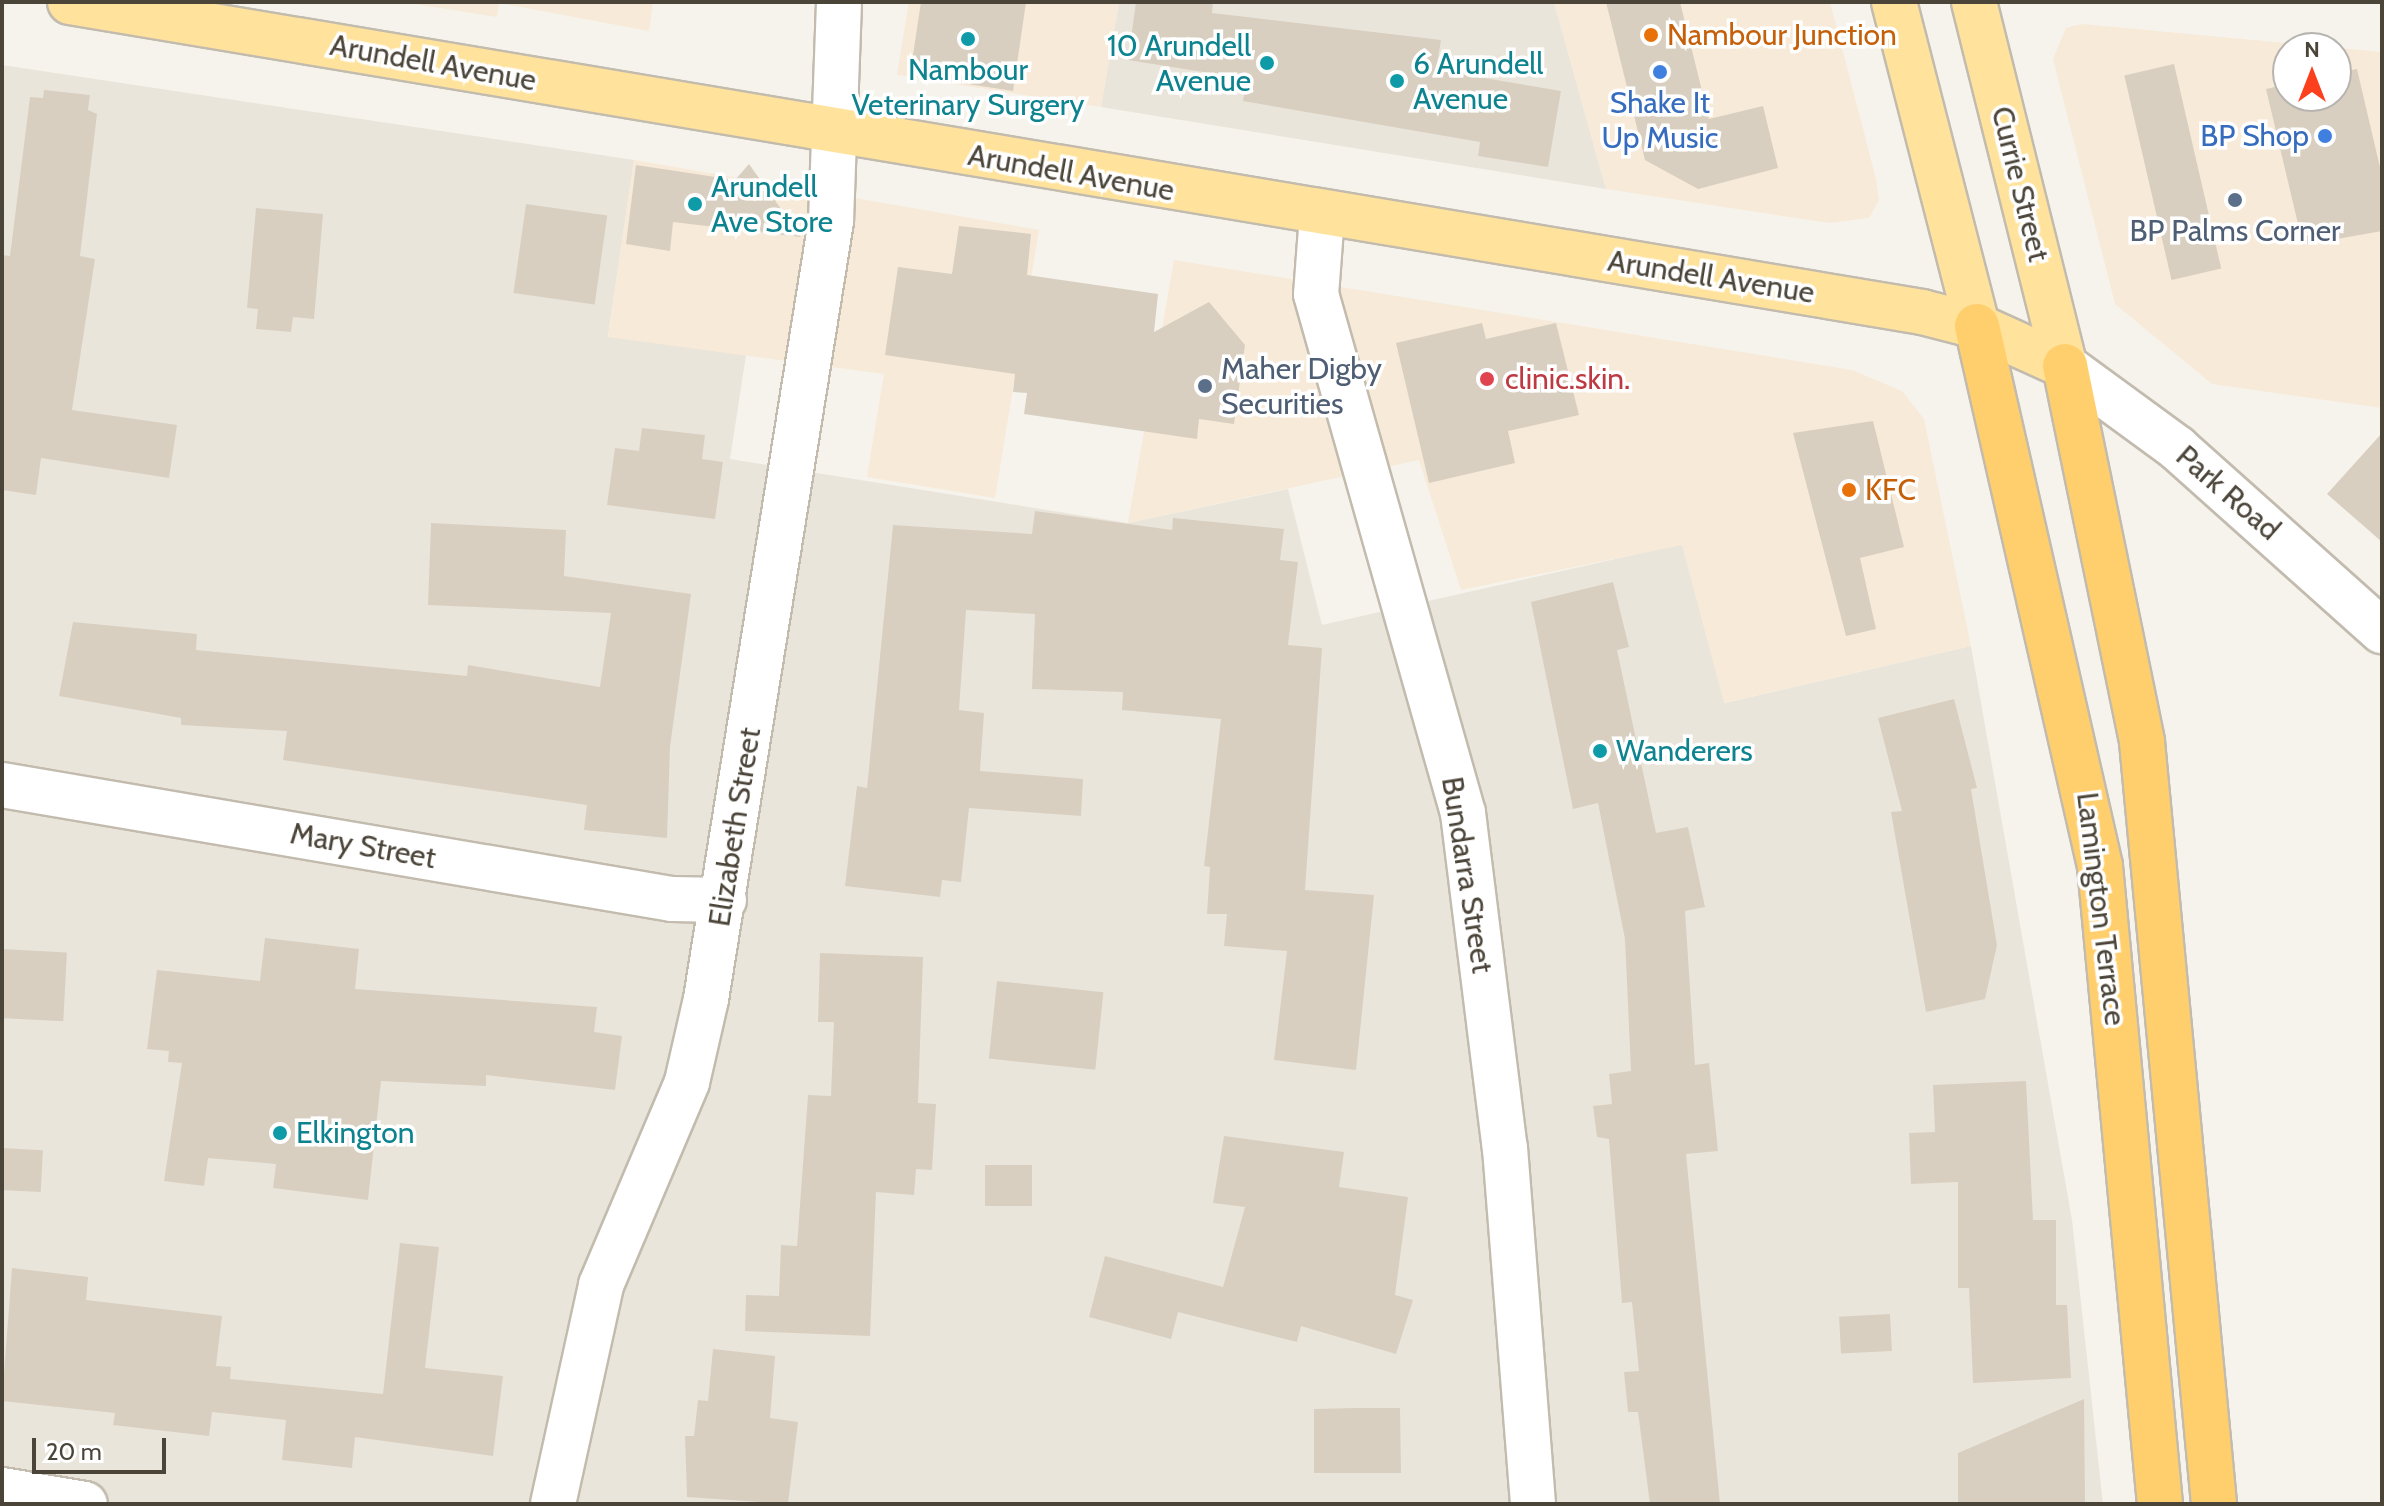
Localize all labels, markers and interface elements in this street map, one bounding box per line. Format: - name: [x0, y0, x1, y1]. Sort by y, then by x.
- place label: Nambour Junction: [1667, 17, 1897, 53]
- marker: Nambour Junction: [1642, 26, 1660, 44]
- street label: Arundell Avenue: [327, 27, 539, 99]
- place label: 10 Arundell Avenue: [1107, 28, 1251, 98]
- marker: Nambour Veterinary Surgery: [959, 30, 977, 48]
- north arrow: [2272, 32, 2352, 112]
- text: N: [2304, 36, 2320, 63]
- place label: 6 Arundell Avenue: [1413, 46, 1543, 116]
- place label: Nambour Veterinary Surgery: [852, 52, 1084, 122]
- marker: 10 Arundell Avenue: [1258, 54, 1276, 72]
- marker: Shake It Up Music: [1651, 63, 1669, 81]
- marker: 6 Arundell Avenue: [1388, 72, 1406, 90]
- place label: Shake It Up Music: [1602, 85, 1718, 156]
- street label: Currie Street: [1983, 103, 2057, 265]
- place label: BP Shop: [2200, 118, 2309, 154]
- marker: BP Shop: [2316, 127, 2334, 145]
- street label: Arundell Avenue: [965, 137, 1177, 209]
- place label: Arundell Ave Store: [711, 169, 833, 240]
- marker: BP Palms Corner: [2226, 191, 2244, 209]
- marker: Arundell Ave Store: [686, 195, 704, 213]
- place label: BP Palms Corner: [2129, 213, 2341, 249]
- street label: Arundell Avenue: [1605, 243, 1817, 311]
- place label: Maher Digby Securities: [1221, 351, 1382, 422]
- place label: clinic.skin.: [1505, 361, 1630, 397]
- marker: clinic.skin.: [1476, 368, 1498, 390]
- marker: Maher Digby Securities: [1196, 377, 1214, 395]
- street label: Park Road: [2169, 438, 2287, 548]
- place label: KFC: [1865, 472, 1916, 508]
- marker: KFC: [1840, 481, 1858, 499]
- street label: Elizabeth Street: [702, 725, 768, 929]
- place label: Wanderers: [1616, 733, 1753, 769]
- marker: Wanderers: [1591, 742, 1609, 760]
- street label: Bundarra Street: [1434, 774, 1500, 976]
- street label: Lamington Terrace: [2069, 790, 2133, 1028]
- street label: Mary Street: [287, 816, 439, 876]
- place label: Elkington: [296, 1115, 414, 1151]
- marker: Elkington: [271, 1124, 289, 1142]
- scale bar: [36, 1422, 170, 1472]
- text: 20 m: [46, 1437, 102, 1466]

